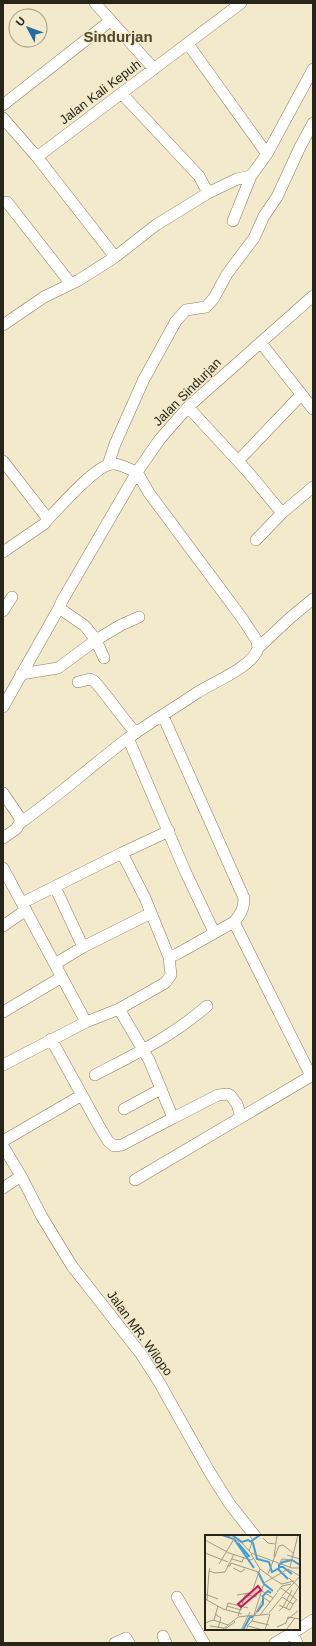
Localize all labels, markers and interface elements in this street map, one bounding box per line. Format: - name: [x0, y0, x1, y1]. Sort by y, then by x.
- north arrow: [8, 8, 48, 48]
- text: U: [13, 14, 28, 28]
- district label: Sindurjan: [83, 28, 153, 45]
- street label: Jalan Kali Kepuh: [57, 57, 143, 127]
- street label: Jalan Sindurjan: [150, 355, 224, 429]
- street label: Jalan MR. Wilopo: [104, 1287, 176, 1379]
- inset map: [205, 1535, 300, 1630]

